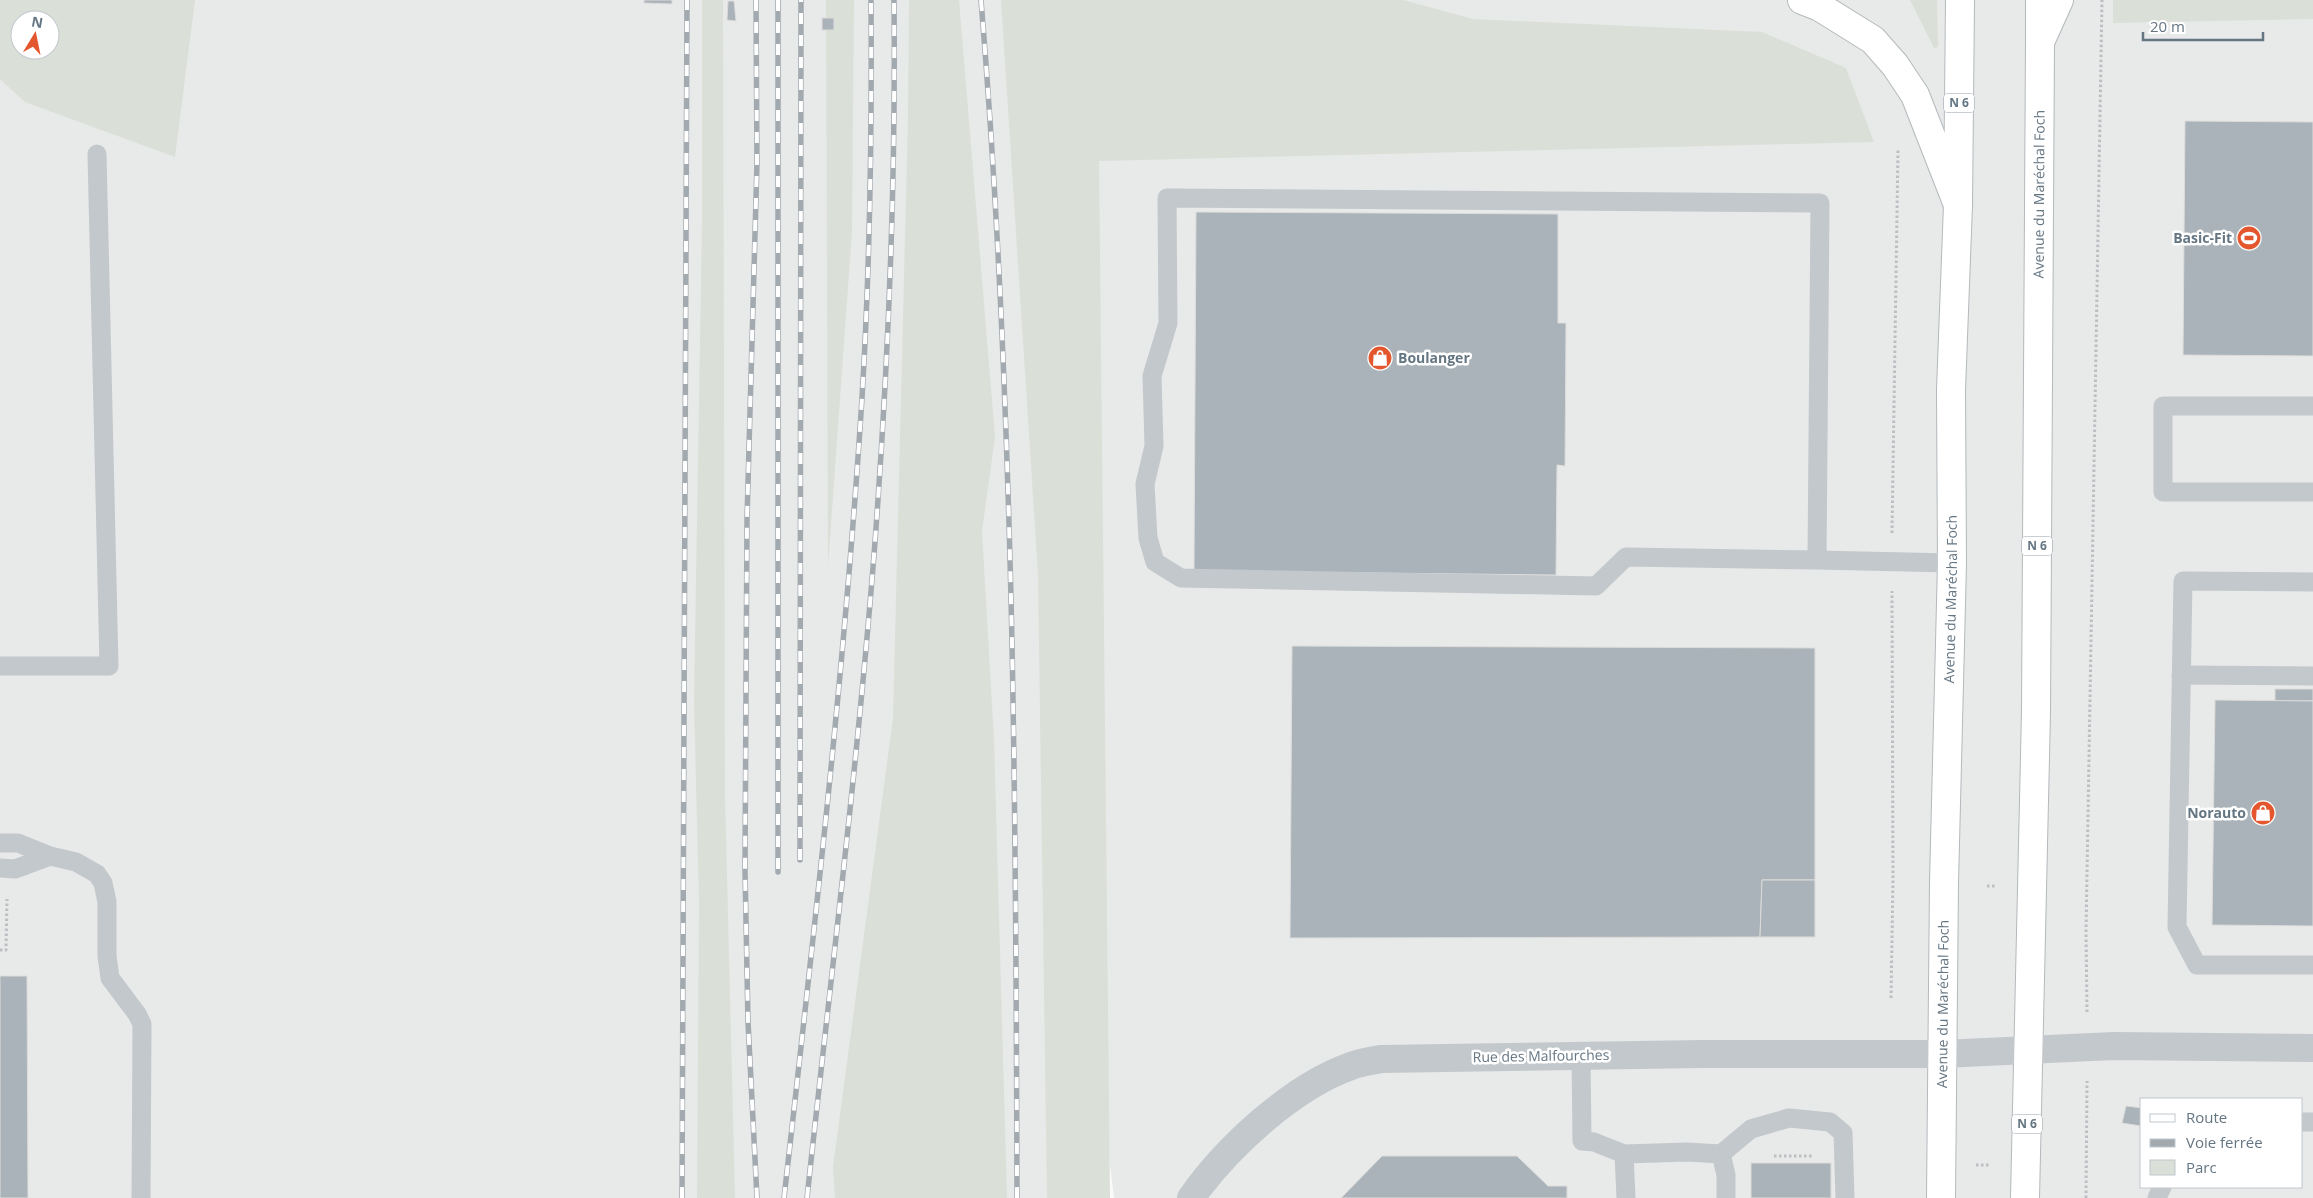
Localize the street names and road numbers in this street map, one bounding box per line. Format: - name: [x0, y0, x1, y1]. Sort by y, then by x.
- road number: N 6: [1944, 94, 1974, 112]
- street label: Avenue du Maréchal Foch: [2029, 110, 2049, 278]
- street label: Avenue du Maréchal Foch: [1939, 515, 1961, 684]
- road number: N 6: [2022, 536, 2052, 556]
- street label: Avenue du Maréchal Foch: [1932, 920, 1953, 1088]
- street label: Rue des Malfourches: [1473, 1045, 1610, 1066]
- road number: N 6: [2012, 1114, 2042, 1134]

